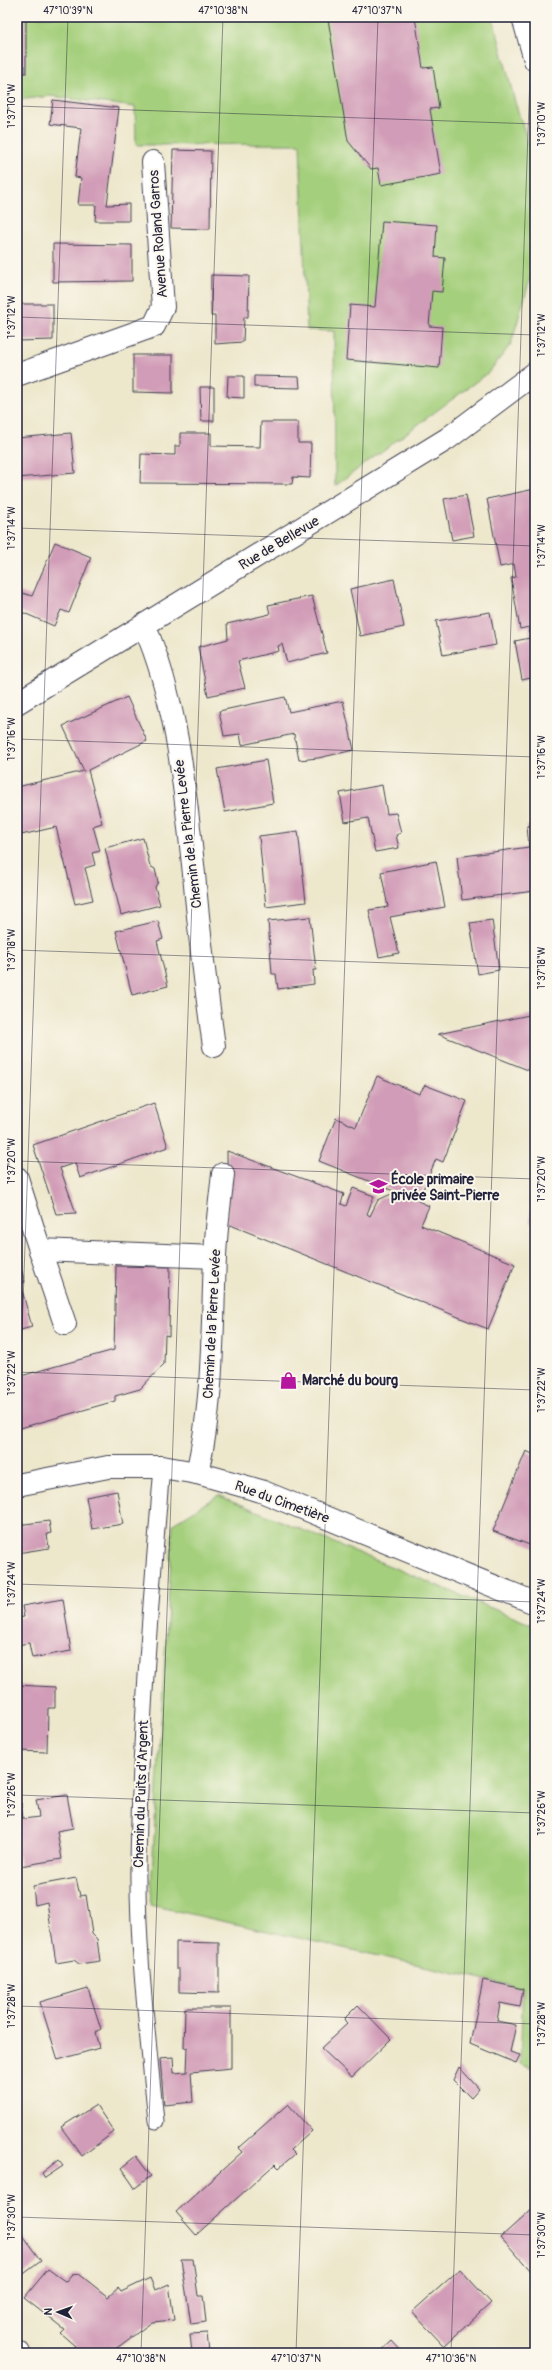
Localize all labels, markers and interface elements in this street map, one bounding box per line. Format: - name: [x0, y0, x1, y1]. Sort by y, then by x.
- text: 47°10'39"N: [43, 5, 93, 17]
- text: 47°10'38"N: [198, 5, 248, 17]
- text: 47°10'37"N: [352, 5, 402, 17]
- text: 1°37'10"W: [6, 83, 18, 128]
- text: 1°37'10"W: [536, 101, 548, 146]
- street label: Avenue Roland Garros: [145, 169, 171, 299]
- text: 1°37'12"W: [6, 295, 18, 339]
- text: 1°37'12"W: [536, 313, 548, 357]
- text: 1°37'14"W: [6, 506, 18, 550]
- street label: Rue de Bellevue: [236, 512, 322, 574]
- text: 1°37'14"W: [536, 524, 548, 568]
- text: 1°37'16"W: [6, 717, 18, 761]
- text: 1°37'16"W: [536, 735, 548, 779]
- street label: Chemin de la Pierre Levée: [170, 759, 206, 909]
- text: 1°37'18"W: [6, 928, 18, 971]
- text: 1°37'18"W: [536, 946, 548, 989]
- text: 1°37'20"W: [6, 1137, 18, 1184]
- text: 1°37'20"W: [536, 1155, 548, 1202]
- place label: École primaire privée Saint-Pierre: [391, 1170, 500, 1204]
- school or university icon: École primaire privée Saint-Pierre: [368, 1177, 388, 1197]
- street label: Chemin de la Pierre Levée: [200, 1249, 224, 1399]
- text: 1°37'22"W: [6, 1350, 18, 1395]
- text: 1°37'22"W: [536, 1367, 548, 1412]
- shop icon: Marché du bourg: [279, 1370, 299, 1390]
- place label: Marché du bourg: [302, 1372, 398, 1389]
- street label: Rue du Cimetière: [232, 1477, 332, 1527]
- text: 1°37'24"W: [6, 1561, 18, 1607]
- text: 1°37'24"W: [536, 1578, 548, 1624]
- street label: Chemin du Puits d'Argent: [130, 1720, 152, 1868]
- text: 1°37'26"W: [6, 1772, 18, 1818]
- text: 1°37'26"W: [536, 1790, 548, 1836]
- text: 1°37'28"W: [6, 1983, 18, 2028]
- text: 1°37'28"W: [536, 2001, 548, 2046]
- text: 1°37'30"W: [6, 2193, 18, 2240]
- text: 1°37'30"W: [536, 2211, 548, 2258]
- north arrow: [38, 2292, 78, 2332]
- text: N: [42, 2307, 55, 2316]
- text: 47°10'38"N: [116, 2353, 166, 2365]
- text: 47°10'37"N: [271, 2353, 321, 2365]
- text: 47°10'36"N: [426, 2353, 476, 2365]

